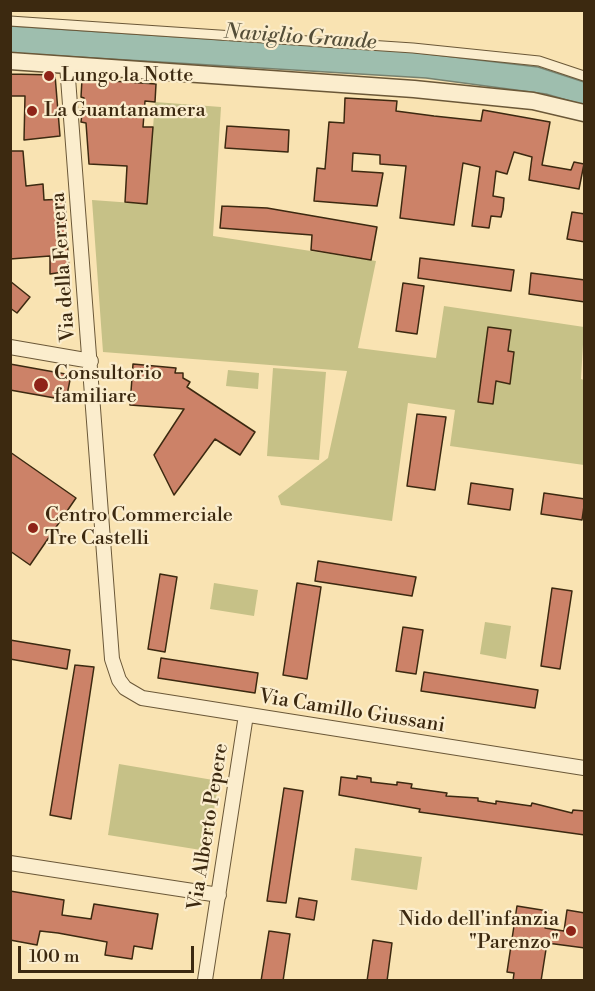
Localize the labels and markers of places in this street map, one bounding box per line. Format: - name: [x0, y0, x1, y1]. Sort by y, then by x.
- place label: Lungo la Notte: [61, 64, 193, 88]
- marker: Lungo la Notte: [42, 69, 56, 83]
- place label: La Guantanamera: [44, 99, 206, 123]
- marker: La Guantanamera: [25, 104, 39, 118]
- place label: Consultorio familiare: [54, 362, 162, 409]
- marker: Consultorio familiare: [32, 376, 50, 394]
- place label: Centro Commerciale Tre Castelli: [45, 504, 233, 551]
- marker: Centro Commerciale Tre Castelli: [26, 521, 40, 535]
- place label: Nido dell'infanzia "Parenzo": [399, 908, 559, 955]
- marker: Nido dell'infanzia "Parenzo": [564, 924, 578, 938]

